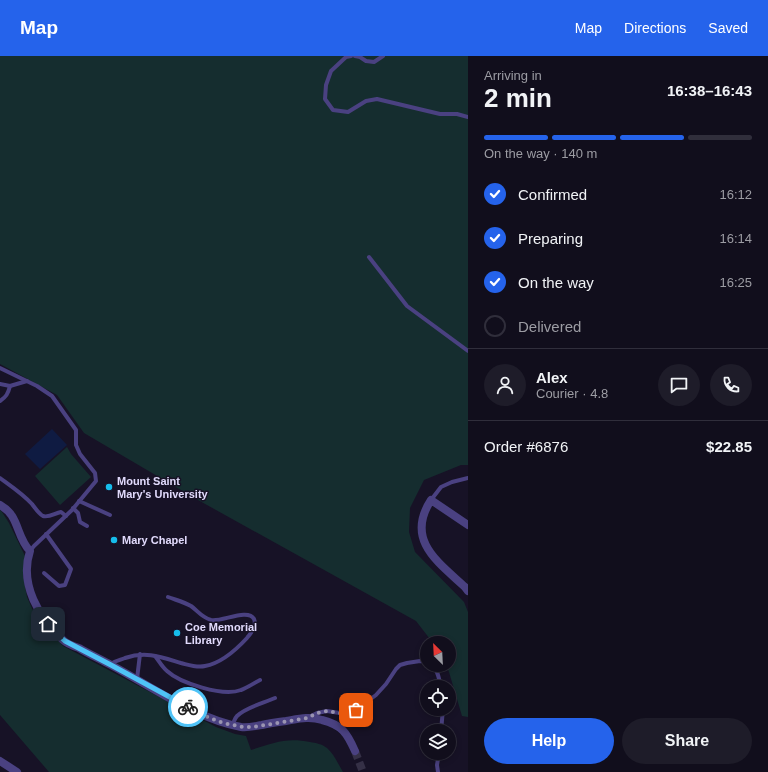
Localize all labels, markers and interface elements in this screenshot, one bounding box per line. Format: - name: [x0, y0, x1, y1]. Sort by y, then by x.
- text: Map: [20, 17, 58, 38]
- text: Map: [575, 20, 602, 36]
- text: Directions: [624, 20, 686, 36]
- text: Saved: [708, 20, 748, 36]
- text: Arriving in: [484, 68, 542, 83]
- text: 16:38–16:43: [667, 82, 752, 99]
- text: 2 min: [484, 83, 552, 113]
- text: On the way · 140 m: [484, 146, 597, 161]
- icon: check: [484, 183, 506, 205]
- text: Confirmed: [518, 186, 587, 203]
- text: 16:12: [719, 187, 752, 202]
- icon: check: [484, 227, 506, 249]
- text: Preparing: [518, 230, 583, 247]
- text: 16:14: [719, 231, 752, 246]
- icon: check: [484, 271, 506, 293]
- text: On the way: [518, 274, 594, 291]
- text: 16:25: [719, 275, 752, 290]
- text: Delivered: [518, 318, 581, 335]
- button: person: [484, 364, 526, 406]
- button: chat: [658, 364, 700, 406]
- button: phone: [710, 364, 752, 406]
- text: Alex: [536, 369, 568, 386]
- text: Courier · 4.8: [536, 386, 608, 401]
- text: Order #6876: [484, 438, 568, 455]
- text: $22.85: [706, 438, 752, 455]
- place label: Mount Saint Mary's University: [117, 475, 209, 500]
- marker: Mount Saint Mary's University: [104, 482, 114, 492]
- place label: Mary Chapel: [122, 534, 187, 546]
- marker: Mary Chapel: [109, 535, 119, 545]
- pin: [31, 607, 65, 641]
- icon: home: [37, 613, 59, 635]
- place label: Coe Memorial Library: [185, 621, 257, 646]
- marker: Coe Memorial Library: [172, 628, 182, 638]
- north arrow: [420, 636, 456, 672]
- map controls: [420, 636, 456, 760]
- button: locate: [420, 680, 456, 716]
- courier: [168, 687, 208, 727]
- pin: [339, 693, 373, 727]
- icon: bike: [177, 696, 199, 718]
- icon: bag: [345, 699, 367, 721]
- button: Help: [484, 718, 614, 764]
- button: Share: [622, 718, 752, 764]
- button: layers: [420, 724, 456, 760]

